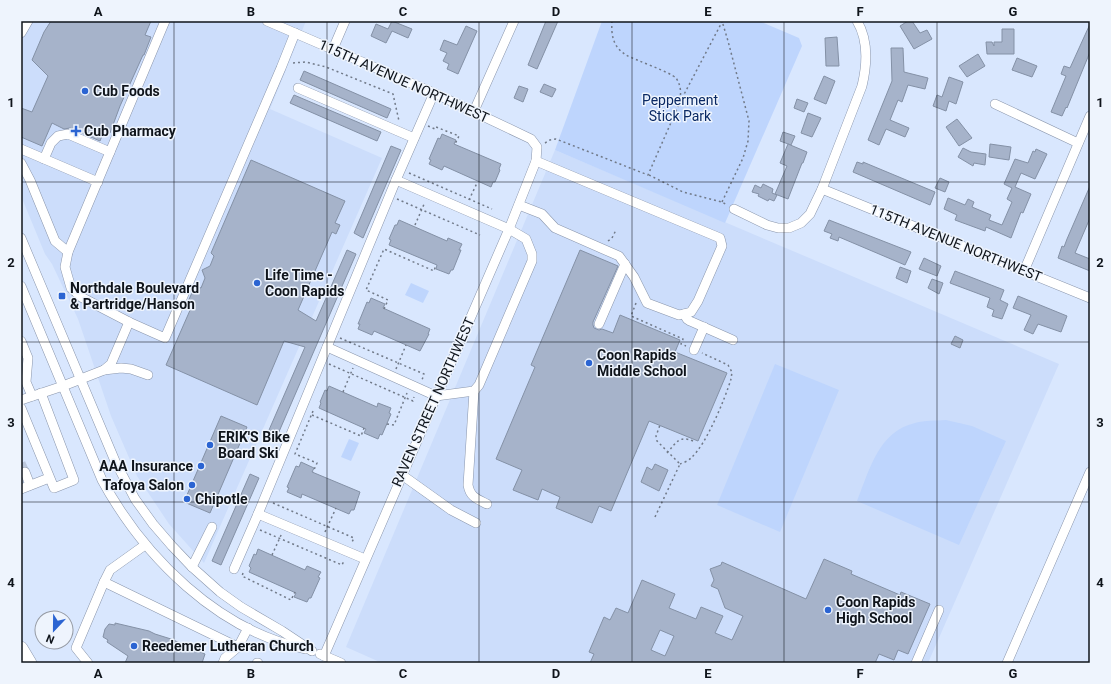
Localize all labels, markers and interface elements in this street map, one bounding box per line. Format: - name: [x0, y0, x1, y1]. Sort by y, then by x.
- text: A: [94, 4, 103, 19]
- text: B: [247, 4, 255, 19]
- text: C: [399, 4, 408, 19]
- text: D: [552, 4, 560, 19]
- text: E: [704, 4, 712, 19]
- text: F: [856, 4, 864, 19]
- text: G: [1009, 4, 1018, 19]
- street label: 115TH AVENUE NORTHWEST: [317, 36, 492, 126]
- place label: Cub Foods: [93, 83, 160, 99]
- marker: Cub Foods: [80, 86, 90, 96]
- park label: Pepperment Stick Park: [642, 92, 718, 124]
- text: 1: [7, 95, 15, 110]
- text: 1: [1096, 95, 1104, 110]
- place label: Cub Pharmacy: [84, 123, 177, 139]
- marker: Cub Pharmacy: [71, 126, 81, 136]
- street label: 115TH AVENUE NORTHWEST: [868, 201, 1045, 285]
- text: 2: [7, 255, 15, 270]
- text: 2: [1096, 255, 1104, 270]
- place label: Life Time - Coon Rapids: [265, 267, 344, 299]
- marker: Life Time - Coon Rapids: [252, 278, 262, 288]
- place label: Northdale Boulevard & Partridge/Hanson: [70, 280, 199, 312]
- marker: Northdale Boulevard & Partridge/Hanson: [57, 291, 67, 301]
- street label: RAVEN STREET NORTHWEST: [388, 314, 478, 489]
- place label: Coon Rapids Middle School: [597, 347, 687, 379]
- marker: Coon Rapids Middle School: [584, 358, 594, 368]
- text: 3: [7, 415, 15, 430]
- text: 3: [1096, 415, 1104, 430]
- place label: ERIK'S Bike Board Ski: [218, 429, 290, 461]
- marker: ERIK'S Bike Board Ski: [205, 440, 215, 450]
- place label: AAA Insurance: [99, 458, 193, 474]
- marker: AAA Insurance: [196, 461, 206, 471]
- place label: Tafoya Salon: [103, 477, 184, 493]
- marker: Tafoya Salon: [187, 480, 197, 490]
- place label: Chipotle: [195, 491, 248, 507]
- marker: Chipotle: [182, 494, 192, 504]
- text: 4: [7, 575, 15, 590]
- text: 4: [1096, 575, 1104, 590]
- place label: Coon Rapids High School: [836, 594, 915, 626]
- marker: Coon Rapids High School: [823, 605, 833, 615]
- north arrow: [34, 610, 74, 650]
- text: N: [44, 631, 56, 646]
- place label: Reedemer Lutheran Church: [142, 638, 314, 654]
- marker: Reedemer Lutheran Church: [129, 641, 139, 651]
- text: A: [94, 666, 103, 681]
- text: B: [247, 666, 255, 681]
- text: C: [399, 666, 408, 681]
- text: D: [552, 666, 560, 681]
- text: E: [704, 666, 712, 681]
- text: F: [856, 666, 864, 681]
- text: G: [1009, 666, 1018, 681]

